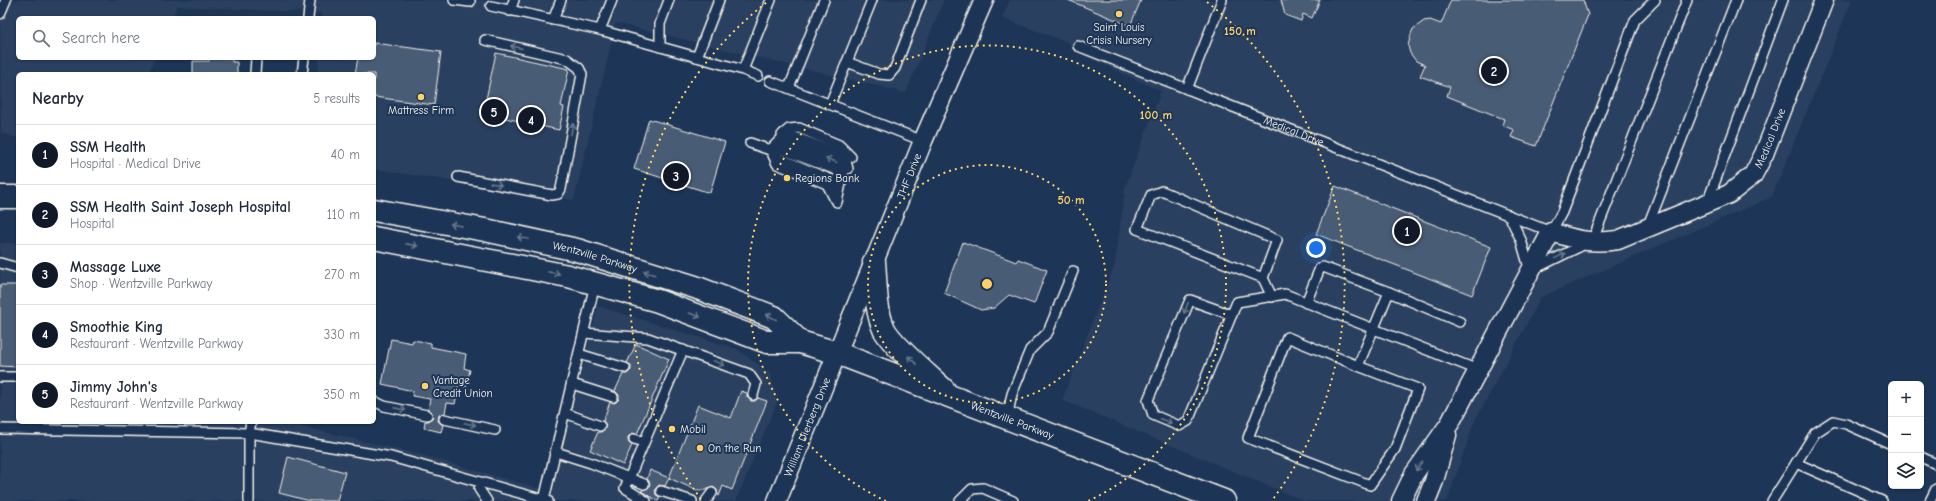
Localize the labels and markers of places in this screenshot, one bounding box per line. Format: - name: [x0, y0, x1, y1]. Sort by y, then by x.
- marker: Saint Louis Crisis Nursery: [1114, 9, 1124, 19]
- place label: Saint Louis Crisis Nursery: [1086, 21, 1152, 47]
- pin: 2: [1481, 56, 1507, 86]
- marker: Mattress Firm: [416, 92, 426, 102]
- pin: 5: [481, 97, 507, 127]
- place label: Mattress Firm: [388, 104, 454, 117]
- pin: 4: [518, 105, 544, 135]
- pin: 3: [663, 161, 689, 191]
- place label: Regions Bank: [795, 172, 860, 185]
- marker: Regions Bank: [782, 173, 792, 183]
- pin: 1: [1394, 216, 1420, 246]
- centre of rings: [980, 277, 994, 291]
- place label: Vantage Credit Union: [433, 374, 493, 400]
- marker: Vantage Credit Union: [420, 381, 430, 391]
- place label: Mobil: [680, 423, 706, 436]
- marker: Mobil: [667, 424, 677, 434]
- place label: On the Run: [708, 442, 761, 455]
- marker: On the Run: [695, 443, 705, 453]

